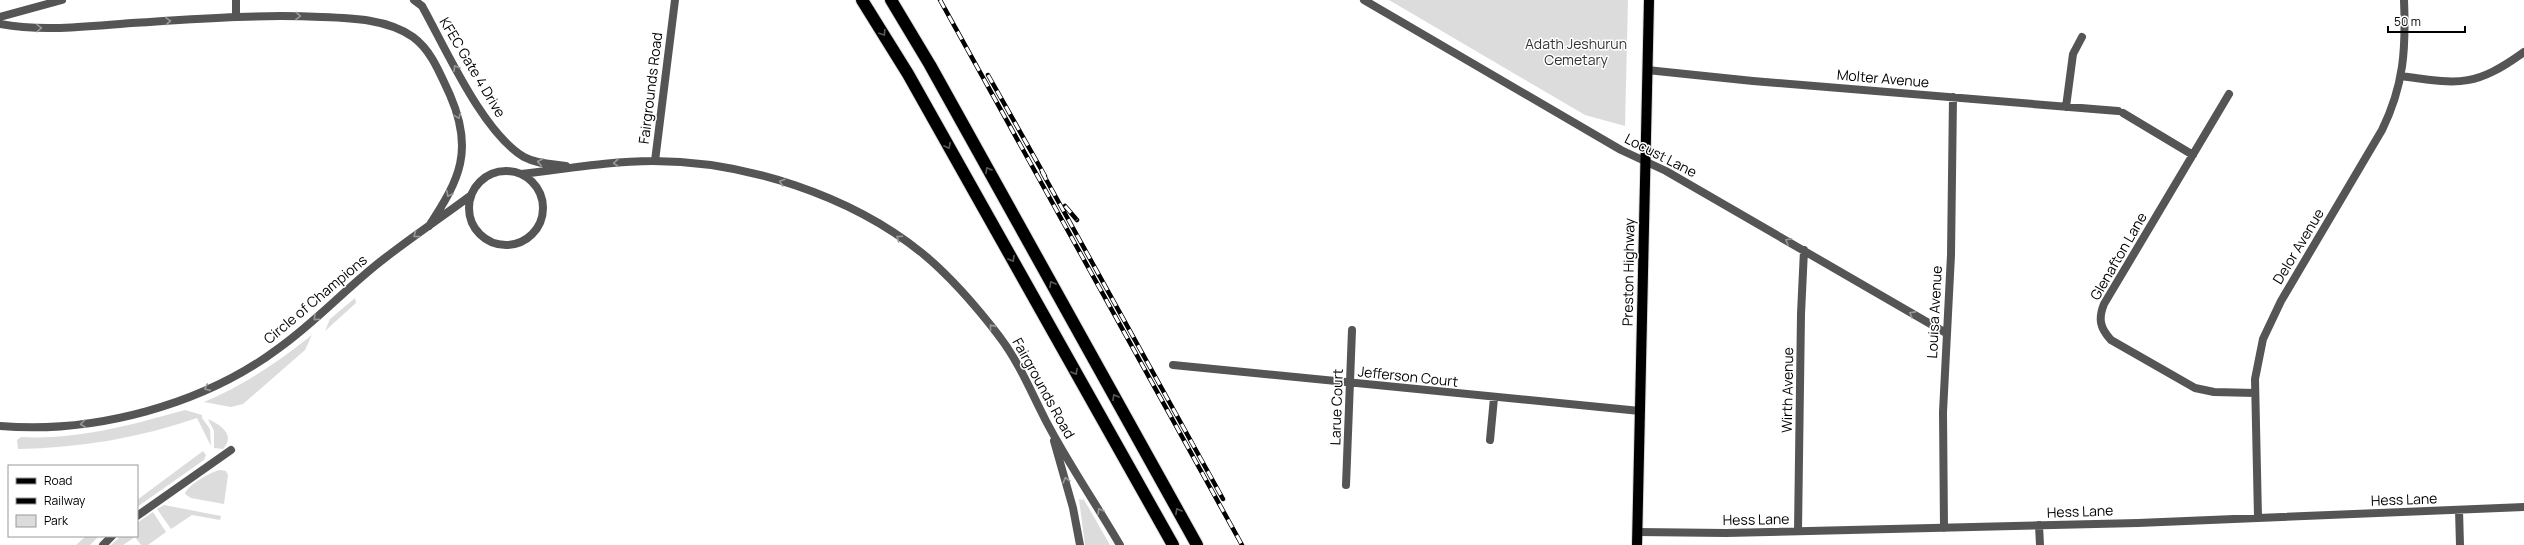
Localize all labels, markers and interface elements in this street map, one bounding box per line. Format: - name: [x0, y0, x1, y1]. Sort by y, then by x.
- scale bar: [2388, 8, 2465, 34]
- one-way arrow: [295, 12, 301, 20]
- street label: KFEC Gate 4 Drive: [436, 13, 510, 121]
- text: 50 m: [2394, 13, 2421, 30]
- one-way arrow: [165, 16, 171, 25]
- one-way arrow: [36, 23, 42, 32]
- one-way arrow: [878, 29, 885, 36]
- street label: Fairgrounds Road: [634, 31, 666, 145]
- park label: Adath Jeshurun Cemetary: [1525, 34, 1627, 69]
- one-way arrow: [454, 65, 461, 72]
- street label: Molter Avenue: [1836, 65, 1930, 91]
- one-way arrow: [453, 112, 461, 119]
- street label: Locust Lane: [1622, 129, 1700, 181]
- one-way arrow: [943, 142, 951, 149]
- one-way arrow: [537, 158, 543, 167]
- one-way arrow: [613, 158, 619, 167]
- one-way arrow: [986, 167, 993, 174]
- one-way arrow: [778, 178, 785, 187]
- one-way arrow: [446, 190, 454, 198]
- street label: Delor Avenue: [2268, 205, 2328, 287]
- street label: Glenafton Lane: [2085, 209, 2151, 303]
- street label: Preston Highway: [1618, 217, 1638, 326]
- one-way arrow: [413, 230, 420, 238]
- one-way arrow: [896, 236, 903, 243]
- one-way arrow: [1785, 238, 1792, 245]
- street label: Circle of Champions: [259, 250, 371, 348]
- one-way arrow: [1007, 255, 1014, 262]
- street label: Louisa Avenue: [1922, 265, 1946, 359]
- one-way arrow: [1049, 281, 1056, 288]
- one-way arrow: [1909, 312, 1916, 319]
- one-way arrow: [313, 313, 321, 321]
- one-way arrow: [989, 325, 996, 332]
- street label: Fairgrounds Road: [1008, 334, 1080, 442]
- street label: Wirth Avenue: [1777, 347, 1797, 433]
- street label: Jefferson Court: [1357, 361, 1459, 391]
- one-way arrow: [1071, 368, 1078, 375]
- street label: Larue Court: [1325, 368, 1347, 446]
- one-way arrow: [204, 383, 212, 391]
- one-way arrow: [1112, 394, 1119, 401]
- one-way arrow: [80, 419, 86, 428]
- legend: [8, 465, 138, 537]
- text: Road: [44, 472, 72, 489]
- one-way arrow: [1062, 476, 1071, 483]
- street label: Hess Lane: [2370, 488, 2438, 510]
- text: Railway: [44, 492, 86, 509]
- street label: Hess Lane: [2046, 500, 2114, 522]
- one-way arrow: [1098, 508, 1105, 515]
- one-way arrow: [1175, 508, 1183, 515]
- street label: Hess Lane: [1723, 509, 1789, 529]
- text: Park: [44, 512, 69, 529]

